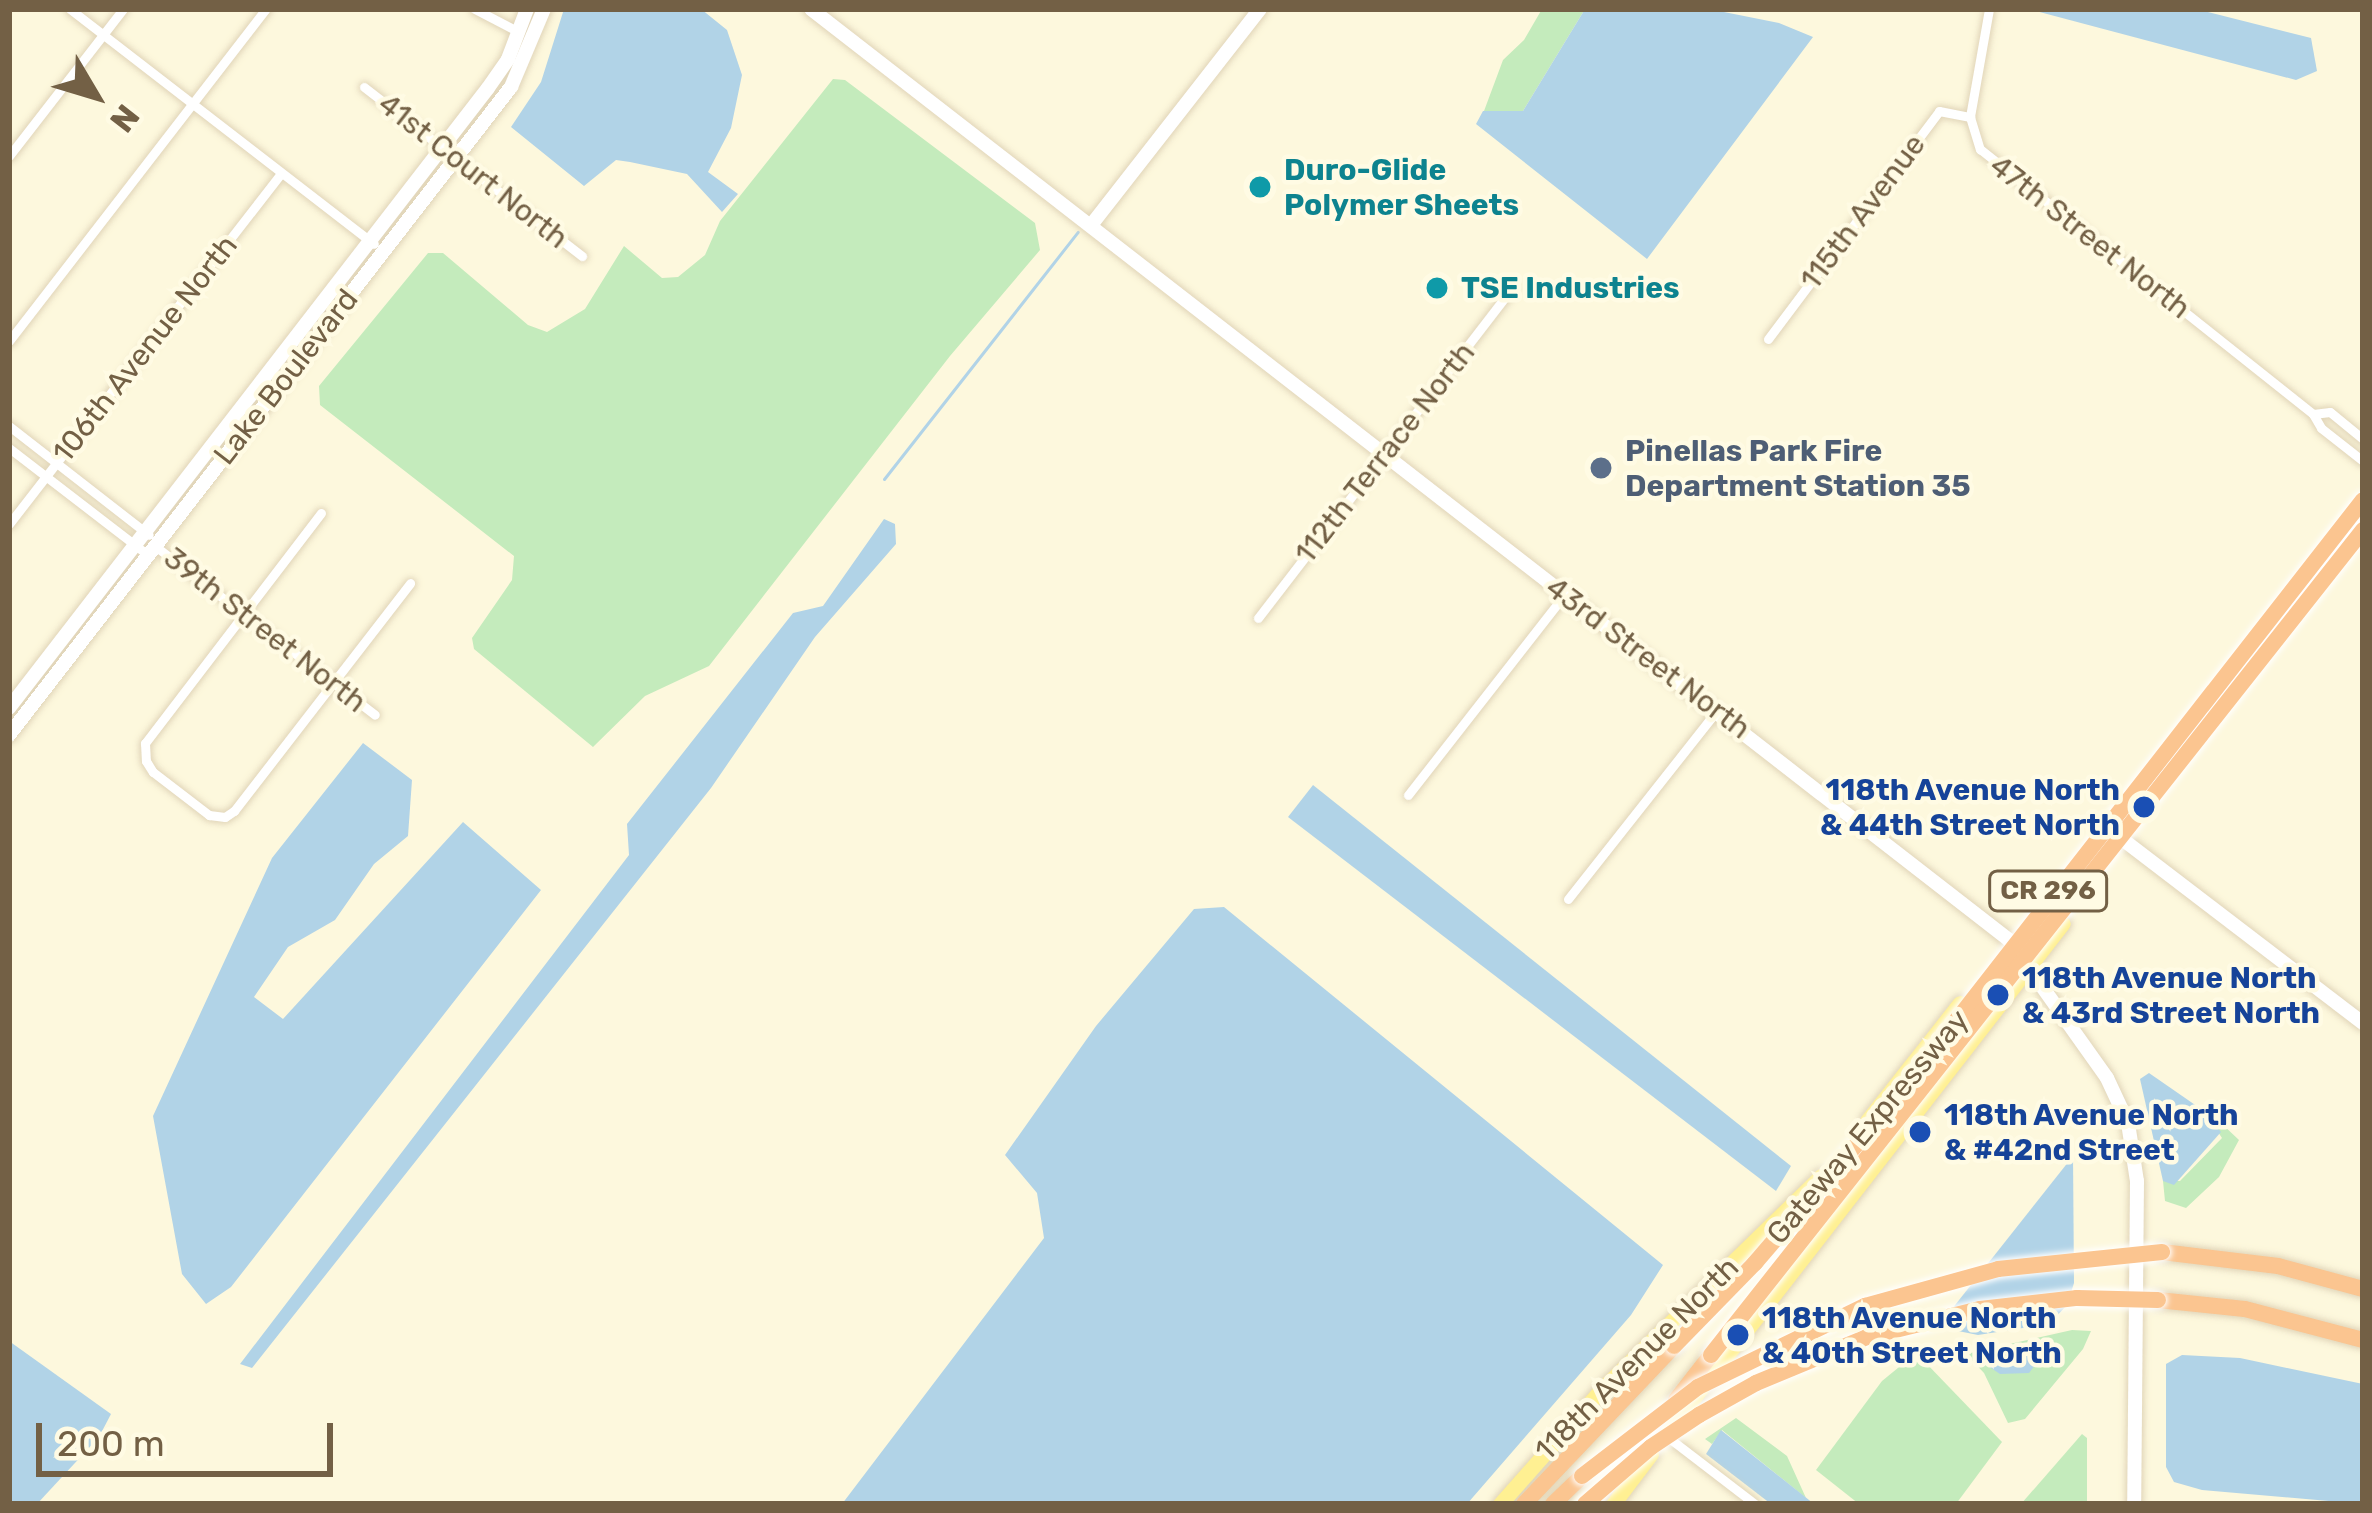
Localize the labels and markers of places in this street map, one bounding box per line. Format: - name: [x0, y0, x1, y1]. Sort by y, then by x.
- place label: Duro-Glide Polymer Sheets: [1284, 152, 1520, 222]
- marker: Duro-Glide Polymer Sheets: [1247, 174, 1273, 200]
- place label: TSE Industries: [1461, 270, 1680, 306]
- marker: TSE Industries: [1424, 275, 1450, 301]
- place label: Pinellas Park Fire Department Station 35: [1625, 433, 1971, 504]
- marker: Pinellas Park Fire Department Station 35: [1588, 455, 1614, 481]
- place label: 118th Avenue North & 44th Street North: [1820, 772, 2120, 842]
- marker: 118th Avenue North & 44th Street North: [2131, 794, 2157, 820]
- place label: 118th Avenue North & 43rd Street North: [2022, 960, 2320, 1030]
- marker: 118th Avenue North & 43rd Street North: [1985, 982, 2011, 1008]
- place label: 118th Avenue North & #42nd Street: [1944, 1097, 2239, 1168]
- marker: 118th Avenue North & #42nd Street: [1907, 1119, 1933, 1145]
- place label: 118th Avenue North & 40th Street North: [1762, 1300, 2062, 1370]
- marker: 118th Avenue North & 40th Street North: [1725, 1322, 1751, 1348]

